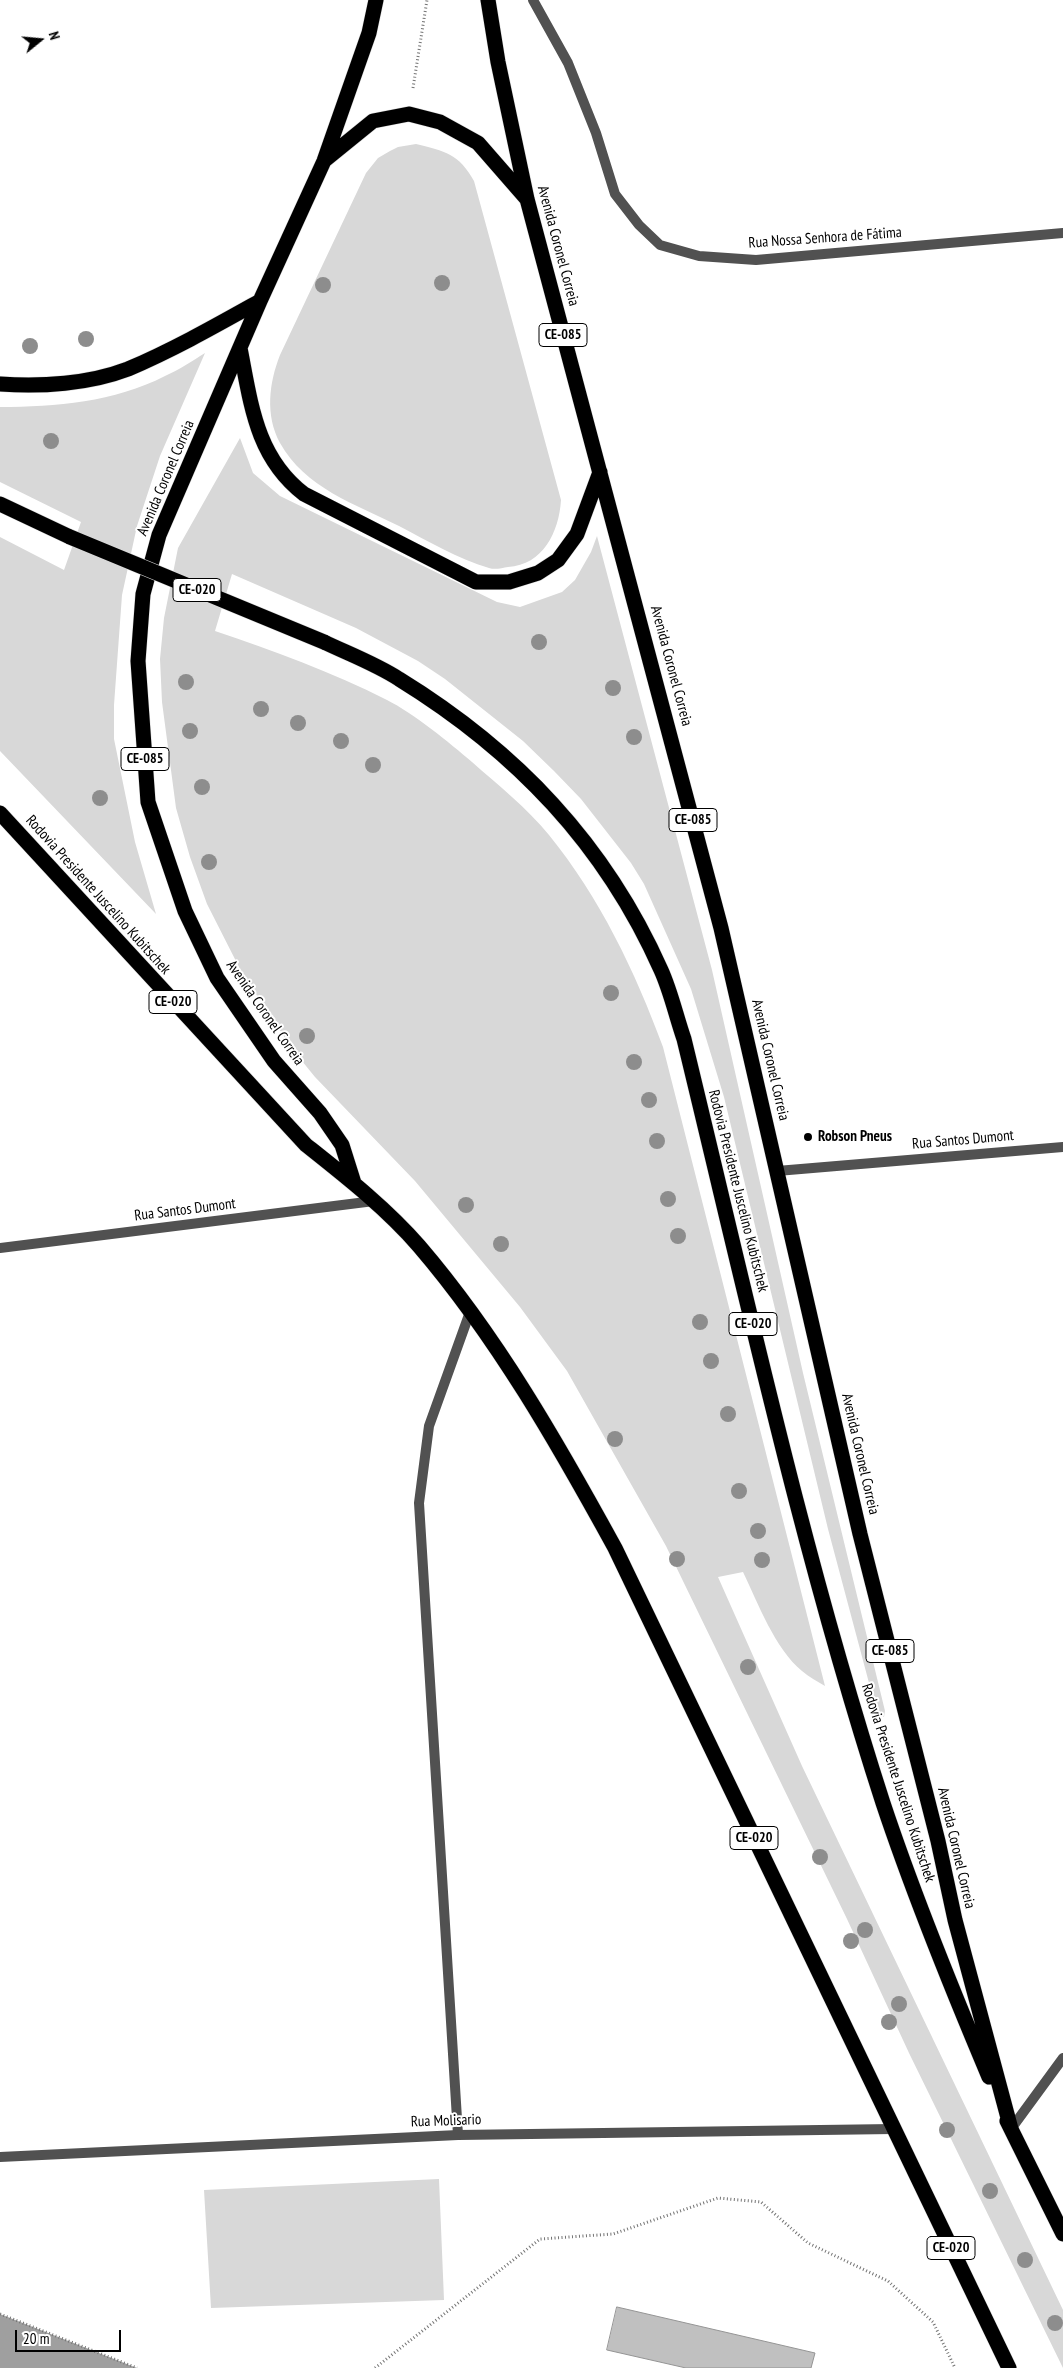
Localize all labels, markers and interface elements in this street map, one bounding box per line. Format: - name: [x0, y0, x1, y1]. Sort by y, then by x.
- north arrow: [15, 15, 65, 65]
- text: N: [45, 29, 64, 42]
- street label: Avenida Coronel Correia: [533, 184, 583, 308]
- street label: Rua Nossa Senhora de Fátima: [748, 224, 902, 252]
- road number: CE-085: [539, 324, 587, 346]
- street label: Avenida Coronel Correia: [134, 418, 198, 538]
- road number: CE-020: [173, 578, 221, 602]
- street label: Avenida Coronel Correia: [646, 604, 696, 728]
- road number: CE-085: [121, 748, 169, 771]
- road number: CE-085: [669, 808, 717, 832]
- street label: Rodovia Presidente Juscelino Kubitschek: [22, 812, 174, 978]
- street label: Avenida Coronel Correia: [222, 957, 308, 1069]
- road number: CE-020: [149, 990, 197, 1014]
- street label: Avenida Coronel Correia: [747, 998, 793, 1122]
- street label: Rodovia Presidente Juscelino Kubitschek: [704, 1088, 772, 1294]
- street label: Rua Santos Dumont: [911, 1127, 1015, 1153]
- place label: Robson Pneus: [818, 1128, 892, 1146]
- marker: Robson Pneus: [802, 1131, 814, 1143]
- street label: Rua Santos Dumont: [133, 1195, 237, 1225]
- road number: CE-020: [729, 1312, 777, 1336]
- street label: Avenida Coronel Correia: [837, 1392, 883, 1516]
- road number: CE-085: [866, 1640, 914, 1662]
- street label: Rodovia Presidente Juscelino Kubitschek: [857, 1681, 939, 1885]
- street label: Avenida Coronel Correia: [933, 1786, 979, 1910]
- road number: CE-020: [730, 1826, 778, 1850]
- street label: Rua Molisario: [410, 2111, 482, 2131]
- road number: CE-020: [927, 2236, 975, 2260]
- scale bar: [18, 2320, 124, 2352]
- text: 20 m: [23, 2329, 49, 2348]

